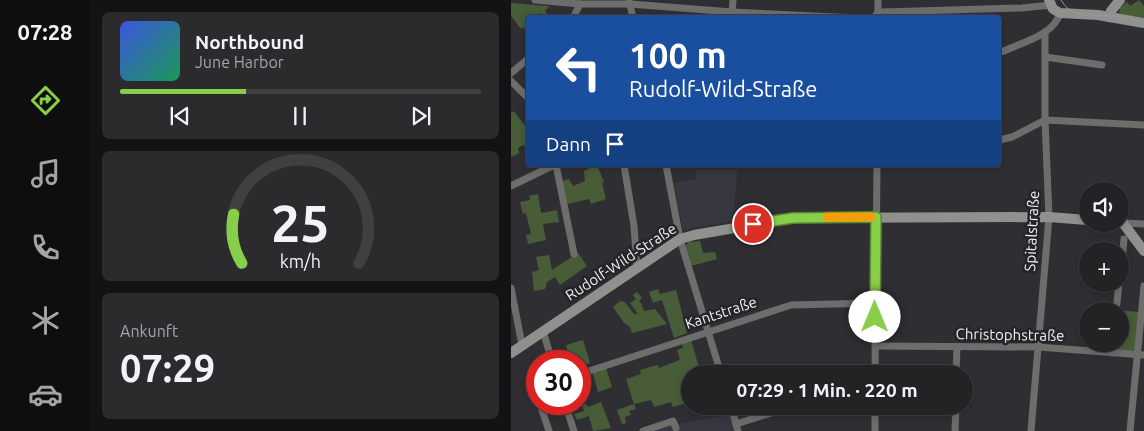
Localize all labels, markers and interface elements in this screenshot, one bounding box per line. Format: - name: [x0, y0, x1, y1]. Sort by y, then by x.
- text: 07:28: [17, 19, 73, 44]
- text: Northbound: [195, 31, 304, 53]
- icon: left: [546, 35, 611, 100]
- text: 100 m: [629, 35, 727, 75]
- text: June Harbor: [195, 53, 284, 71]
- text: Rudolf-Wild-Straße: [629, 76, 817, 101]
- icon: directions: [28, 83, 63, 118]
- icon: previous: [166, 102, 194, 130]
- icon: pause: [286, 102, 314, 130]
- icon: next: [407, 102, 435, 130]
- icon: arrive: [601, 130, 629, 158]
- text: Dann: [546, 133, 591, 155]
- icon: music: [28, 156, 63, 191]
- map controls: [1079, 182, 1129, 352]
- button: sound: [1079, 182, 1129, 232]
- street label: Spitalstraße: [1021, 190, 1042, 272]
- text: 25: [271, 194, 330, 252]
- pin: [732, 203, 774, 245]
- icon: arrive: [739, 210, 767, 238]
- street label: Rudolf-Wild-Straße: [562, 219, 679, 304]
- icon: phone: [28, 230, 63, 265]
- button: +: [1079, 242, 1129, 292]
- text: km/h: [280, 251, 321, 271]
- position arrow: [848, 290, 900, 342]
- street label: Kantstraße: [683, 293, 759, 332]
- button: −: [1079, 302, 1129, 352]
- icon: climate: [28, 303, 63, 338]
- text: Ankunft: [120, 322, 178, 340]
- street label: Christophstraße: [956, 325, 1065, 344]
- text: 07:29: [120, 347, 215, 389]
- speed limit sign: 30: [526, 350, 591, 415]
- icon: car: [28, 377, 63, 412]
- text: 07:29 · 1 Min. · 220 m: [736, 379, 918, 401]

